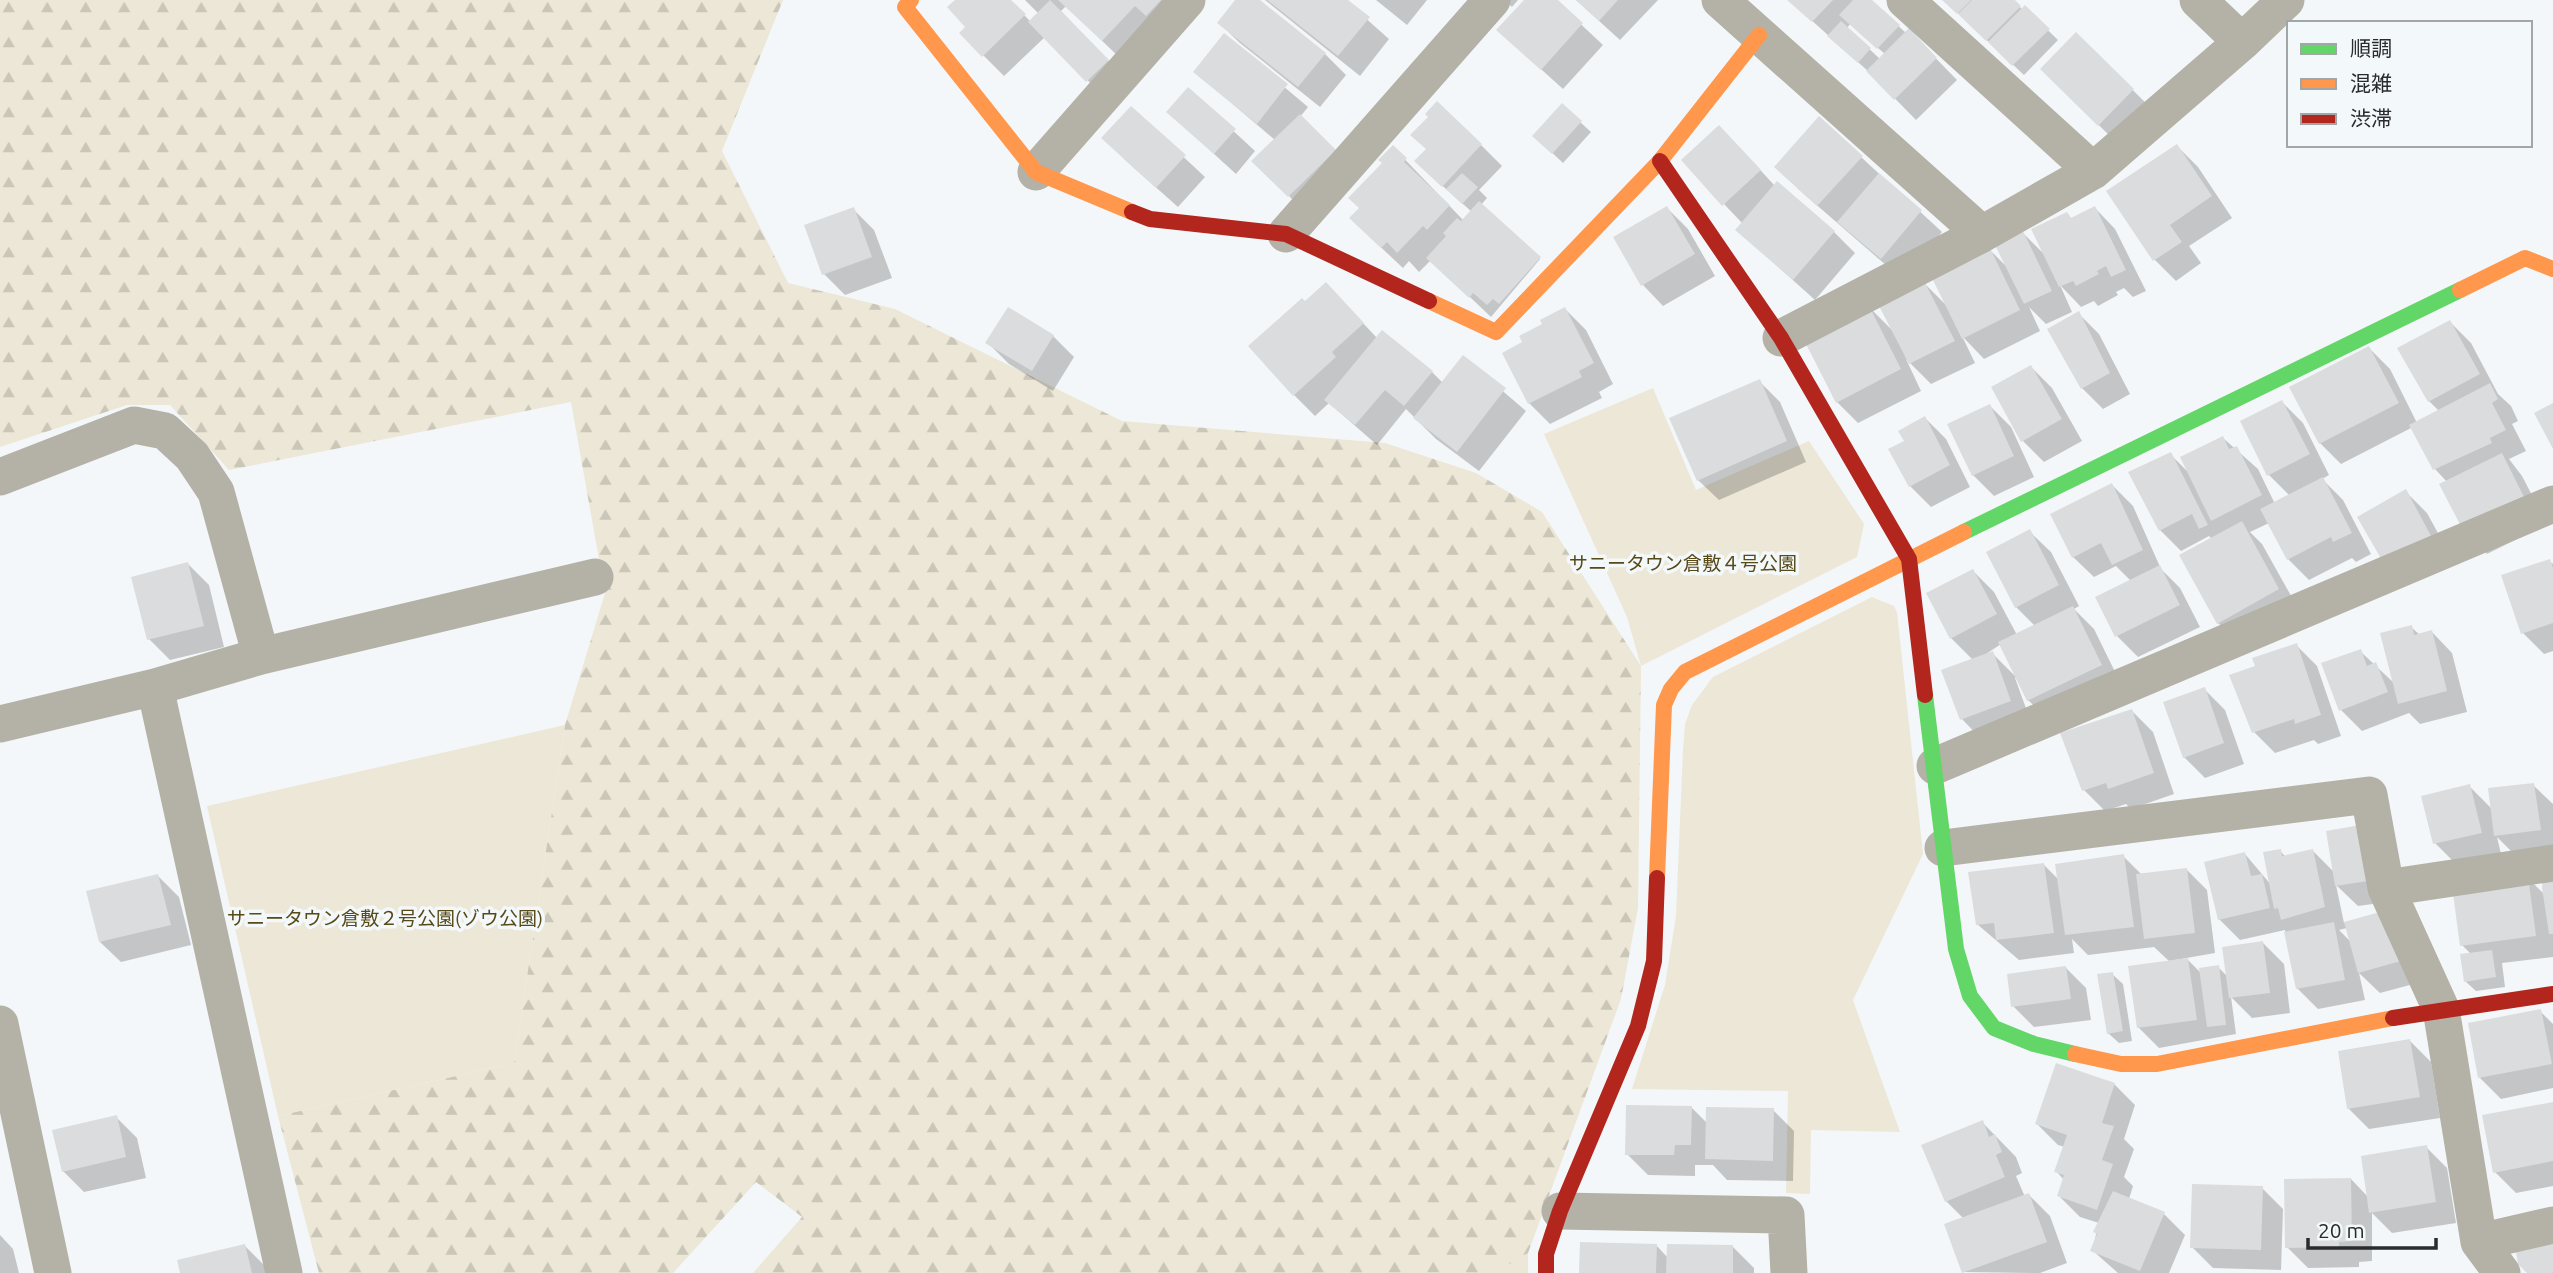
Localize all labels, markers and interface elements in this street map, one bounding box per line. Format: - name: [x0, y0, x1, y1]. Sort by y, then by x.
- legend: [2287, 21, 2532, 147]
- text: 順調: [2350, 36, 2392, 60]
- text: 混雑: [2350, 71, 2392, 95]
- text: 渋滞: [2350, 106, 2392, 130]
- park label: サニータウン倉敷４号公園: [1569, 552, 1797, 574]
- park label: サニータウン倉敷２号公園(ゾウ公園): [227, 907, 543, 929]
- scale bar: [2308, 1206, 2436, 1250]
- text: 20 m: [2318, 1218, 2365, 1242]

